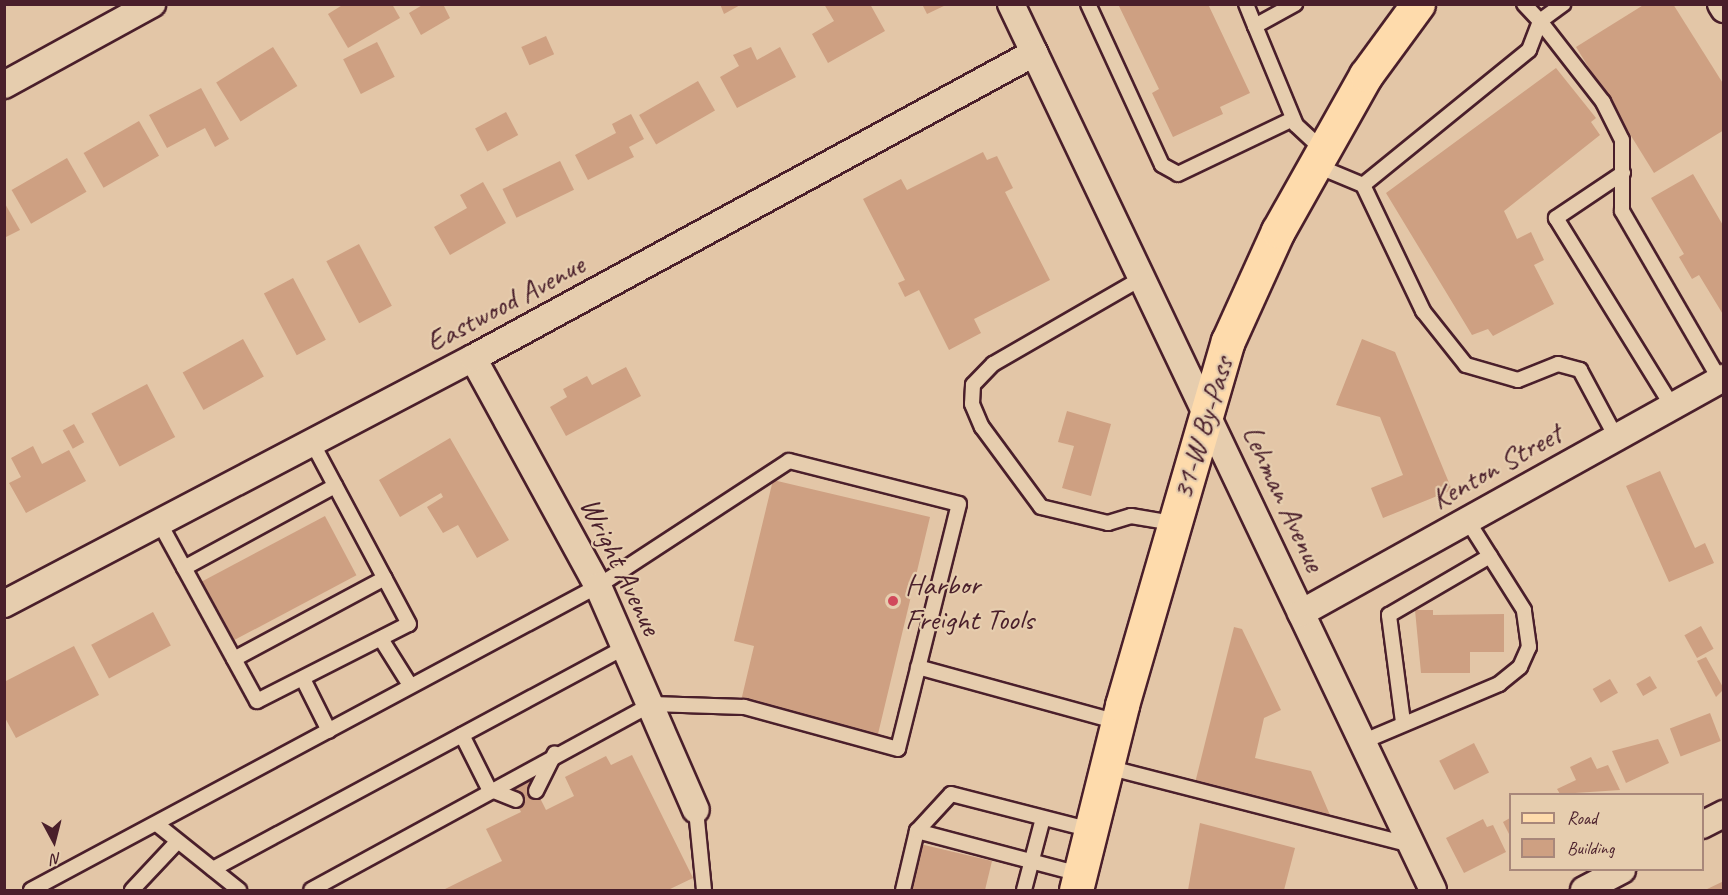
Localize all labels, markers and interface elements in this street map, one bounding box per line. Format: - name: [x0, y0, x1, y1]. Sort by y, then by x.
- street label: Eastwood Avenue: [420, 246, 590, 360]
- street label: 31-W By-Pass: [1163, 352, 1241, 504]
- street label: Kenton Street: [1424, 415, 1568, 517]
- street label: Lehman Avenue: [1235, 419, 1333, 577]
- street label: Wright Avenue: [572, 491, 670, 641]
- place label: Harbor Freight Tools: [905, 566, 1033, 636]
- marker: Harbor Freight Tools: [886, 594, 900, 608]
- legend: [1509, 793, 1704, 871]
- text: Road: [1567, 807, 1597, 829]
- north arrow: [24, 811, 84, 871]
- text: Building: [1567, 837, 1614, 859]
- text: N: [50, 848, 62, 869]

